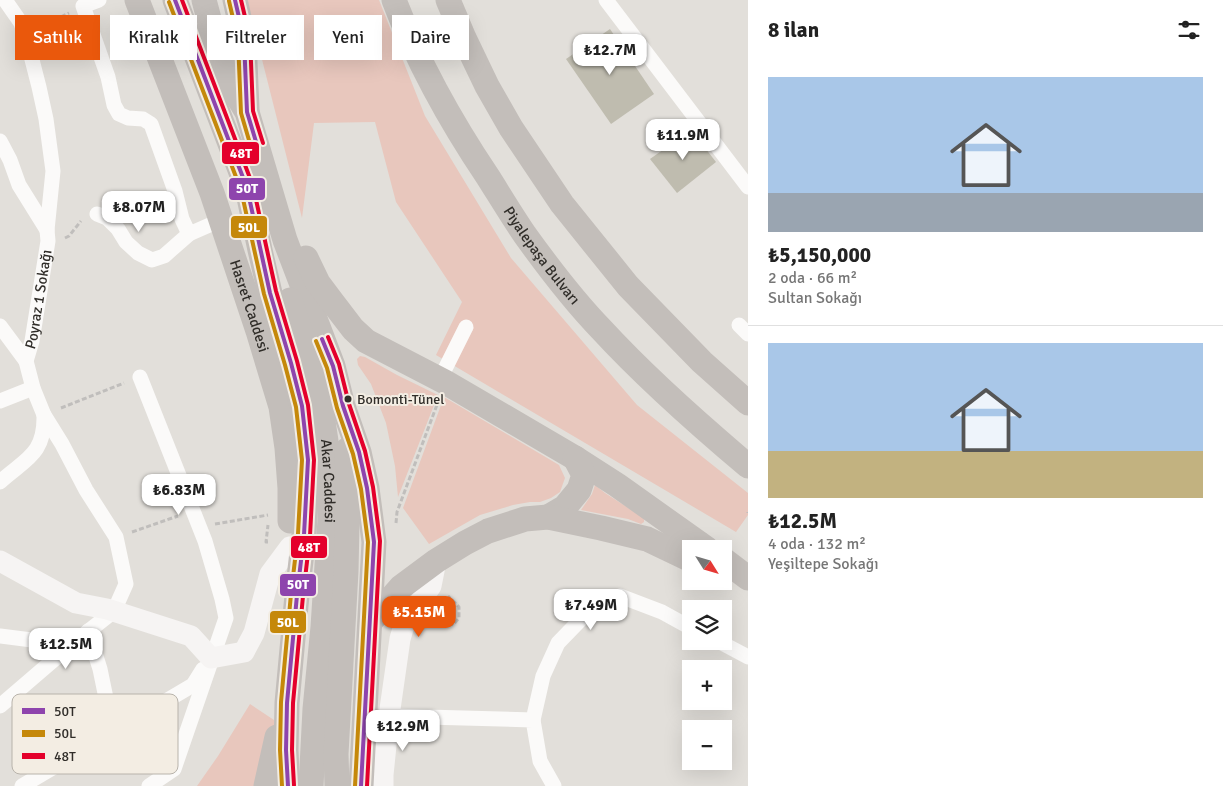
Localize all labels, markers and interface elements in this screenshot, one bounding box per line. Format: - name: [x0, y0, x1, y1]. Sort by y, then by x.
- chip: Satılık: [15, 15, 100, 60]
- chip: Kiralık: [110, 15, 197, 60]
- chip: Filtreler: [207, 15, 304, 60]
- chip: Yeni: [314, 15, 382, 60]
- chip: Daire: [392, 15, 469, 60]
- icon: filters: [1175, 16, 1203, 44]
- text: 8 ilan: [768, 17, 819, 43]
- pin: ₺12.7M: [569, 34, 651, 76]
- text: ₺12.7M: [584, 40, 636, 60]
- icon: home: [941, 110, 1031, 200]
- pin: ₺11.9M: [642, 119, 724, 161]
- text: ₺11.9M: [657, 125, 709, 145]
- line badge: 48T: [221, 141, 260, 165]
- text: 48T: [230, 145, 253, 162]
- line badge: 50T: [228, 177, 266, 201]
- text: 50T: [236, 180, 259, 197]
- pin: ₺8.07M: [98, 190, 180, 233]
- text: ₺8.07M: [113, 197, 165, 217]
- street label: Piyalepaşa Bulvarı: [500, 203, 584, 308]
- line badge: 50L: [230, 215, 268, 239]
- text: 50L: [238, 219, 261, 236]
- text: ₺5,150,000: [768, 242, 871, 268]
- street label: Poyraz 1 Sokağı: [21, 248, 55, 351]
- street label: Hasret Caddesi: [226, 257, 273, 354]
- text: 2 oda · 66 m²: [768, 268, 857, 288]
- text: Sultan Sokağı: [768, 288, 862, 308]
- icon: home: [941, 375, 1031, 465]
- place label: Bomonti-Tünel: [357, 391, 444, 408]
- marker: Bomonti-Tünel: [343, 394, 353, 404]
- street label: Akar Caddesi: [317, 438, 339, 523]
- pin: ₺6.83M: [138, 474, 220, 516]
- text: ₺6.83M: [153, 480, 205, 500]
- text: ₺12.5M: [768, 508, 837, 534]
- text: 4 oda · 132 m²: [768, 534, 866, 554]
- line badge: 48T: [290, 535, 328, 559]
- text: 48T: [298, 539, 321, 556]
- north arrow: [682, 540, 732, 590]
- map controls: [682, 540, 732, 770]
- text: Yeşiltepe Sokağı: [768, 554, 878, 574]
- line badge: 50T: [279, 573, 317, 597]
- text: 50T: [287, 576, 310, 593]
- pin: ₺7.49M: [550, 588, 632, 631]
- text: ₺7.49M: [565, 595, 617, 615]
- pin: ₺5.15M: [378, 596, 460, 638]
- button: layers: [682, 600, 732, 650]
- text: ₺5.15M: [393, 602, 445, 622]
- line badge: 50L: [269, 610, 307, 634]
- text: 50L: [277, 614, 300, 631]
- pin: ₺12.5M: [25, 628, 107, 670]
- text: ₺12.5M: [40, 634, 92, 654]
- button: +: [682, 660, 732, 710]
- legend: [12, 694, 178, 774]
- text: 50T: [54, 703, 76, 720]
- pin: ₺12.9M: [362, 710, 444, 752]
- text: ₺12.9M: [377, 716, 429, 736]
- button: −: [682, 720, 732, 770]
- text: 50L: [54, 725, 76, 742]
- text: 48T: [54, 748, 76, 765]

